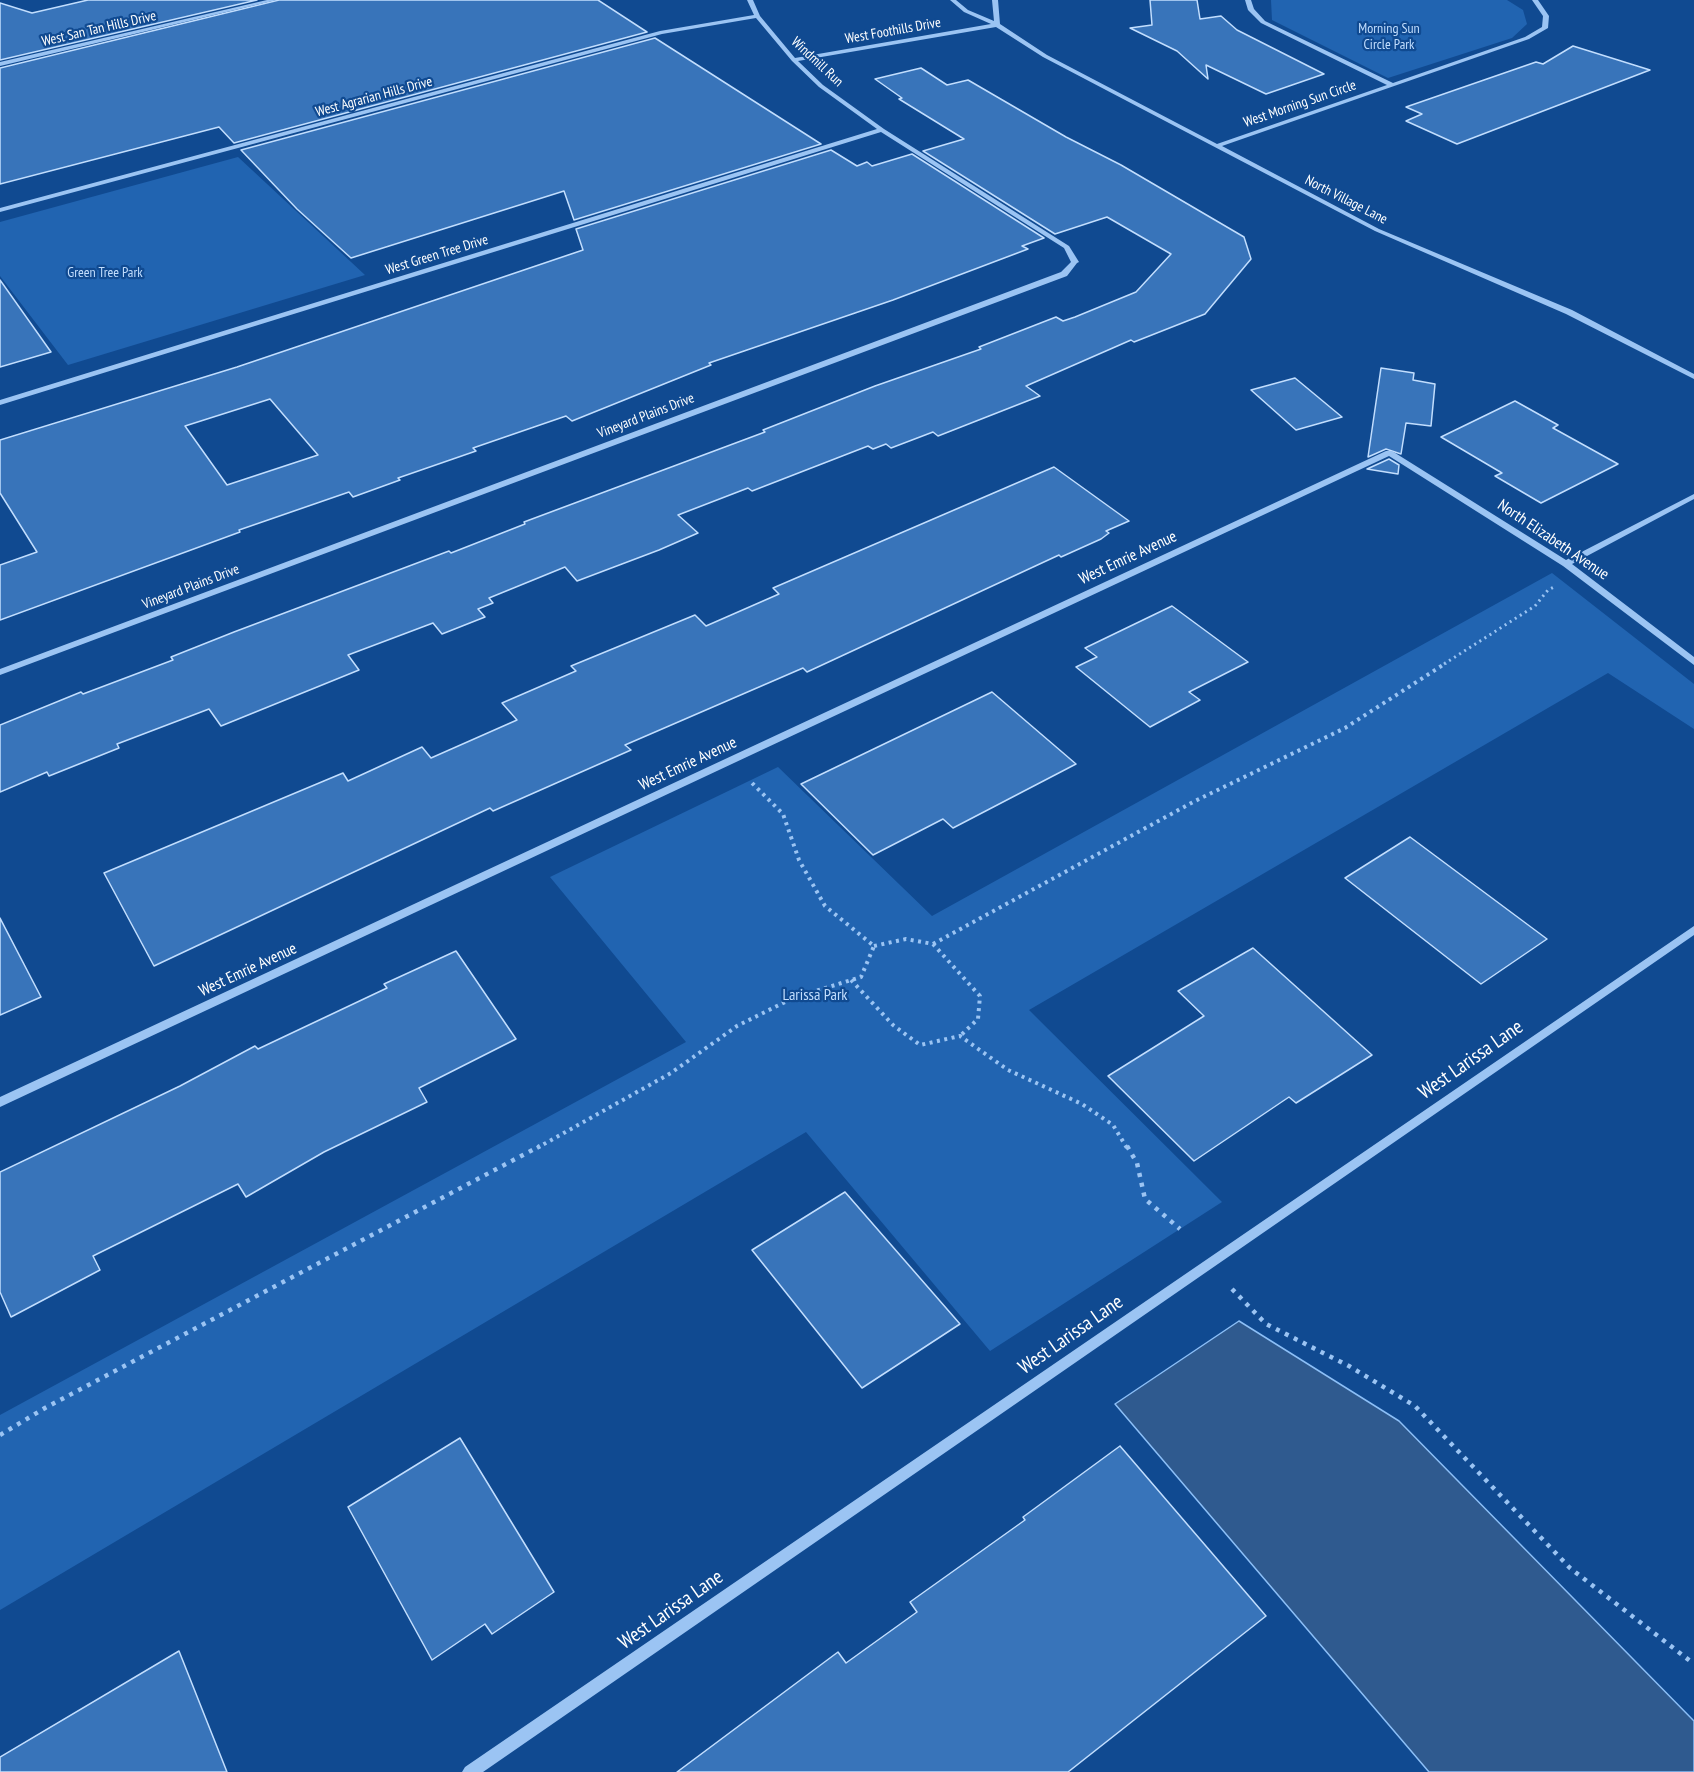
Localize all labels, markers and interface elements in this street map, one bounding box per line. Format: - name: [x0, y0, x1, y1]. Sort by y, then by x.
- street label: West San Tan Hills Drive: [40, 8, 158, 50]
- street label: West Foothills Drive: [844, 14, 942, 48]
- park label: Morning Sun Circle Park: [1358, 21, 1420, 54]
- street label: Windmill Run: [787, 34, 847, 90]
- street label: West Agrarian Hills Drive: [314, 73, 434, 121]
- street label: West Morning Sun Circle: [1242, 77, 1358, 131]
- street label: North Village Lane: [1302, 172, 1390, 228]
- street label: West Green Tree Drive: [384, 231, 490, 279]
- park label: Green Tree Park: [67, 265, 143, 281]
- street label: Vineyard Plains Drive: [595, 390, 697, 442]
- street label: North Elizabeth Avenue: [1494, 496, 1612, 584]
- street label: West Emrie Avenue: [1076, 527, 1180, 589]
- street label: Vineyard Plains Drive: [140, 561, 242, 613]
- street label: West Emrie Avenue: [636, 733, 740, 795]
- street label: West Emrie Avenue: [196, 939, 300, 1001]
- park label: Larissa Park: [782, 985, 848, 1005]
- street label: West Larissa Lane: [1414, 1015, 1528, 1105]
- street label: West Larissa Lane: [1014, 1290, 1128, 1380]
- street label: West Larissa Lane: [614, 1565, 728, 1655]

